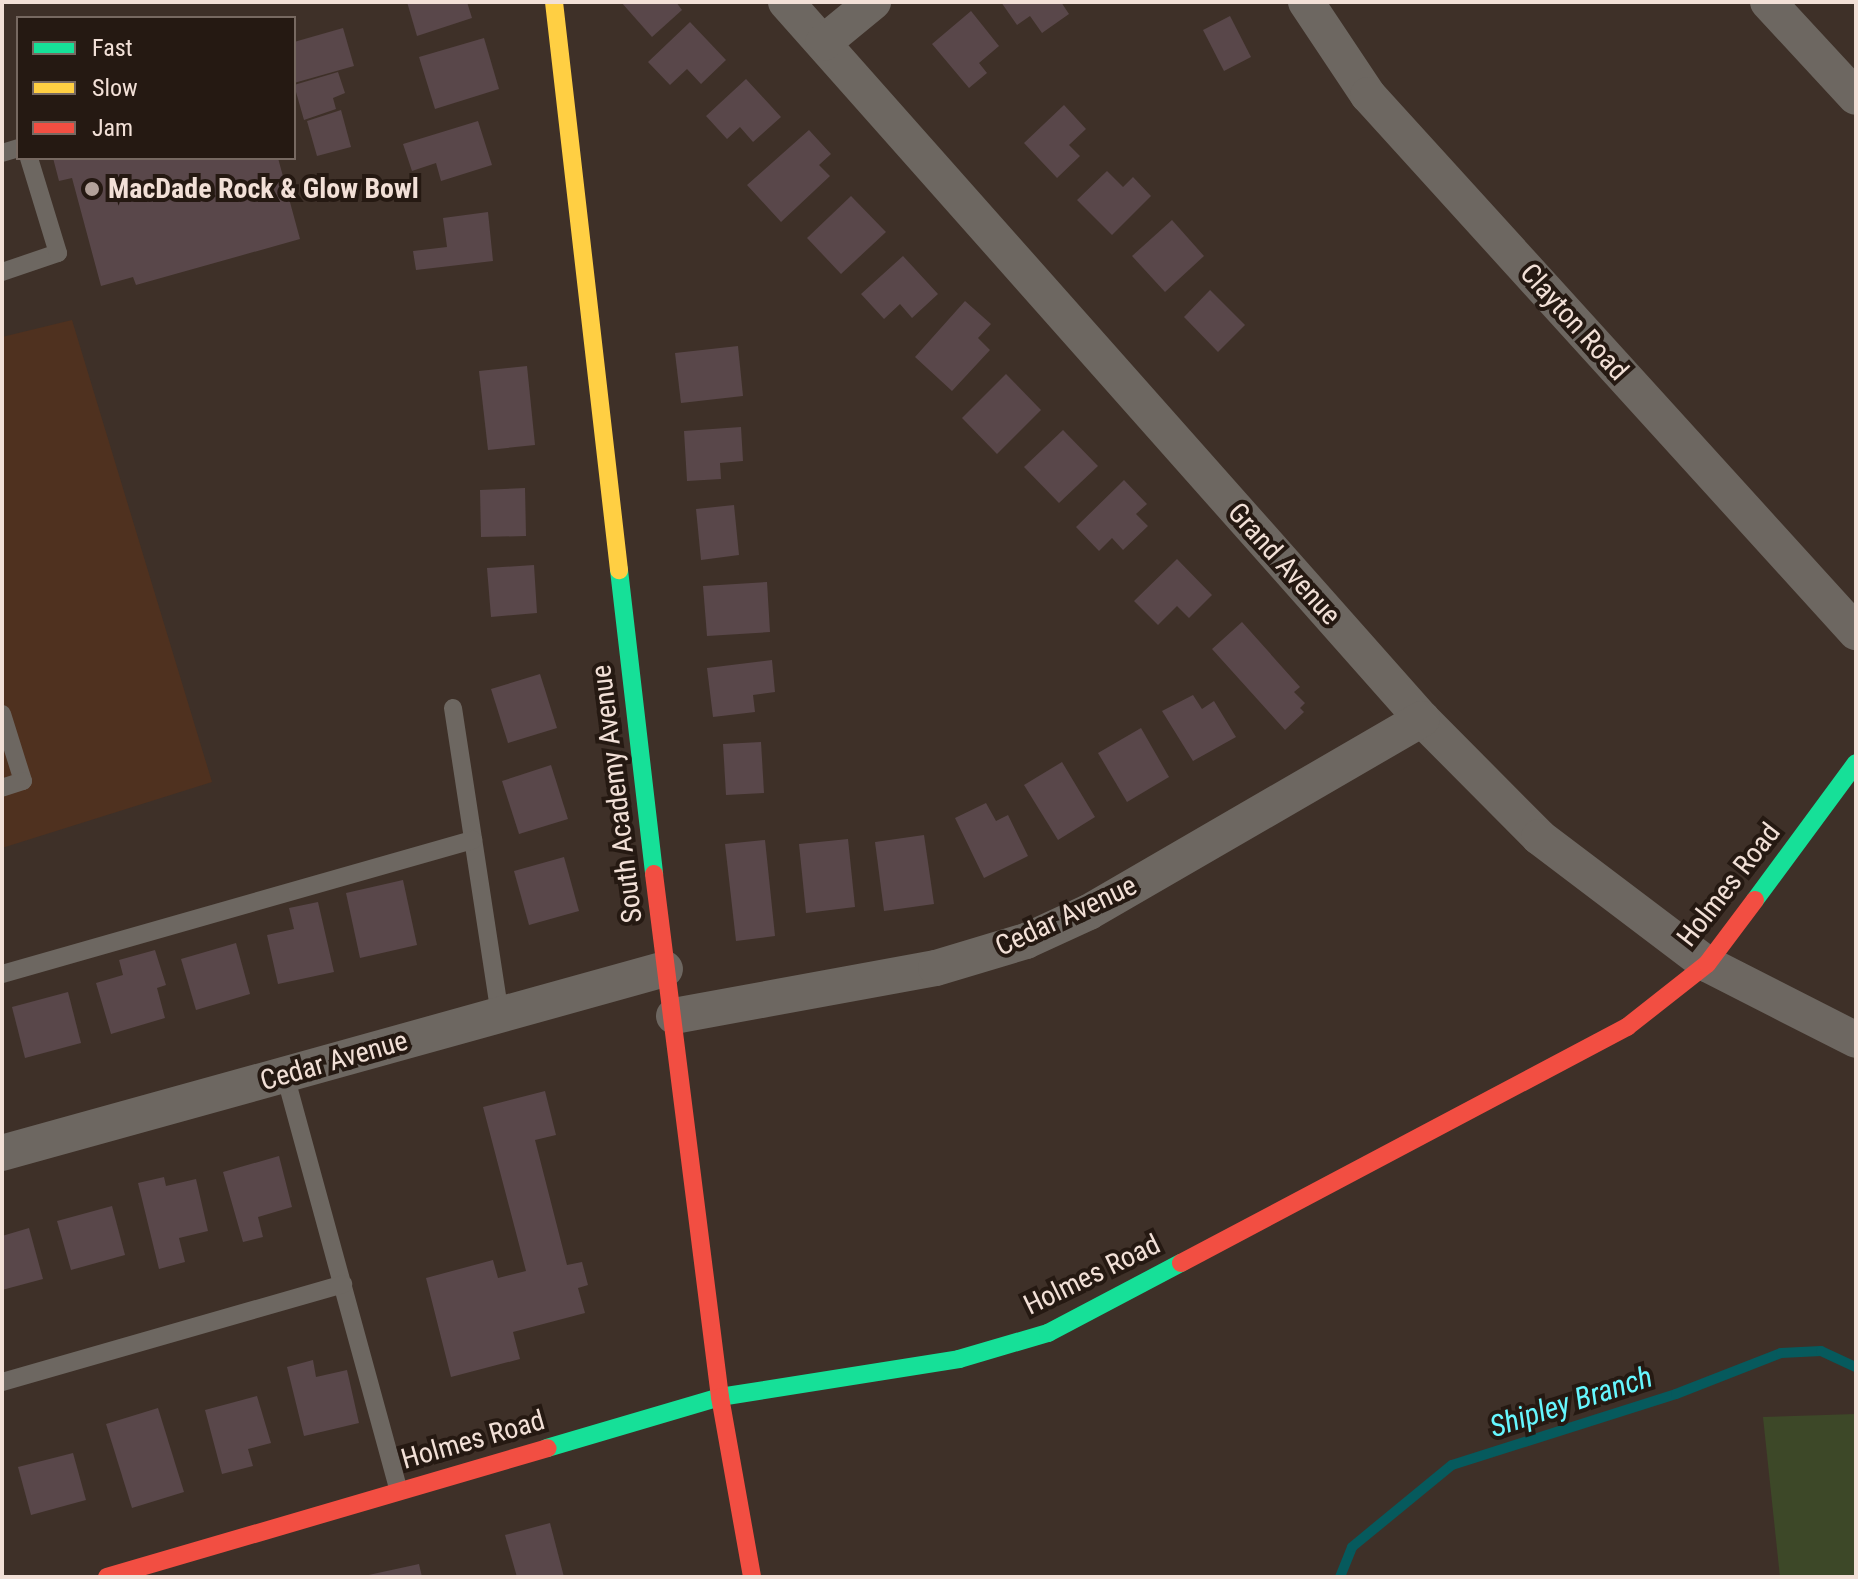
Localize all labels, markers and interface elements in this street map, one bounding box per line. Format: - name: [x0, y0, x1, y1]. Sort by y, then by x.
- legend: [16, 16, 296, 160]
- text: Fast: [92, 34, 133, 62]
- text: Slow: [92, 74, 138, 102]
- text: Jam: [92, 114, 133, 142]
- place label: MacDade Rock & Glow Bowl: [108, 172, 419, 206]
- marker: MacDade Rock & Glow Bowl: [83, 180, 101, 198]
- street label: Clayton Road: [1513, 257, 1635, 387]
- street label: Grand Avenue: [1221, 496, 1347, 632]
- street label: South Academy Avenue: [585, 663, 649, 925]
- street label: Holmes Road: [1670, 817, 1788, 953]
- street label: Cedar Avenue: [990, 869, 1142, 963]
- street label: Cedar Avenue: [256, 1024, 412, 1098]
- street label: Holmes Road: [1018, 1228, 1166, 1322]
- water label: Shipley Branch: [1485, 1359, 1657, 1445]
- street label: Holmes Road: [397, 1404, 549, 1476]

